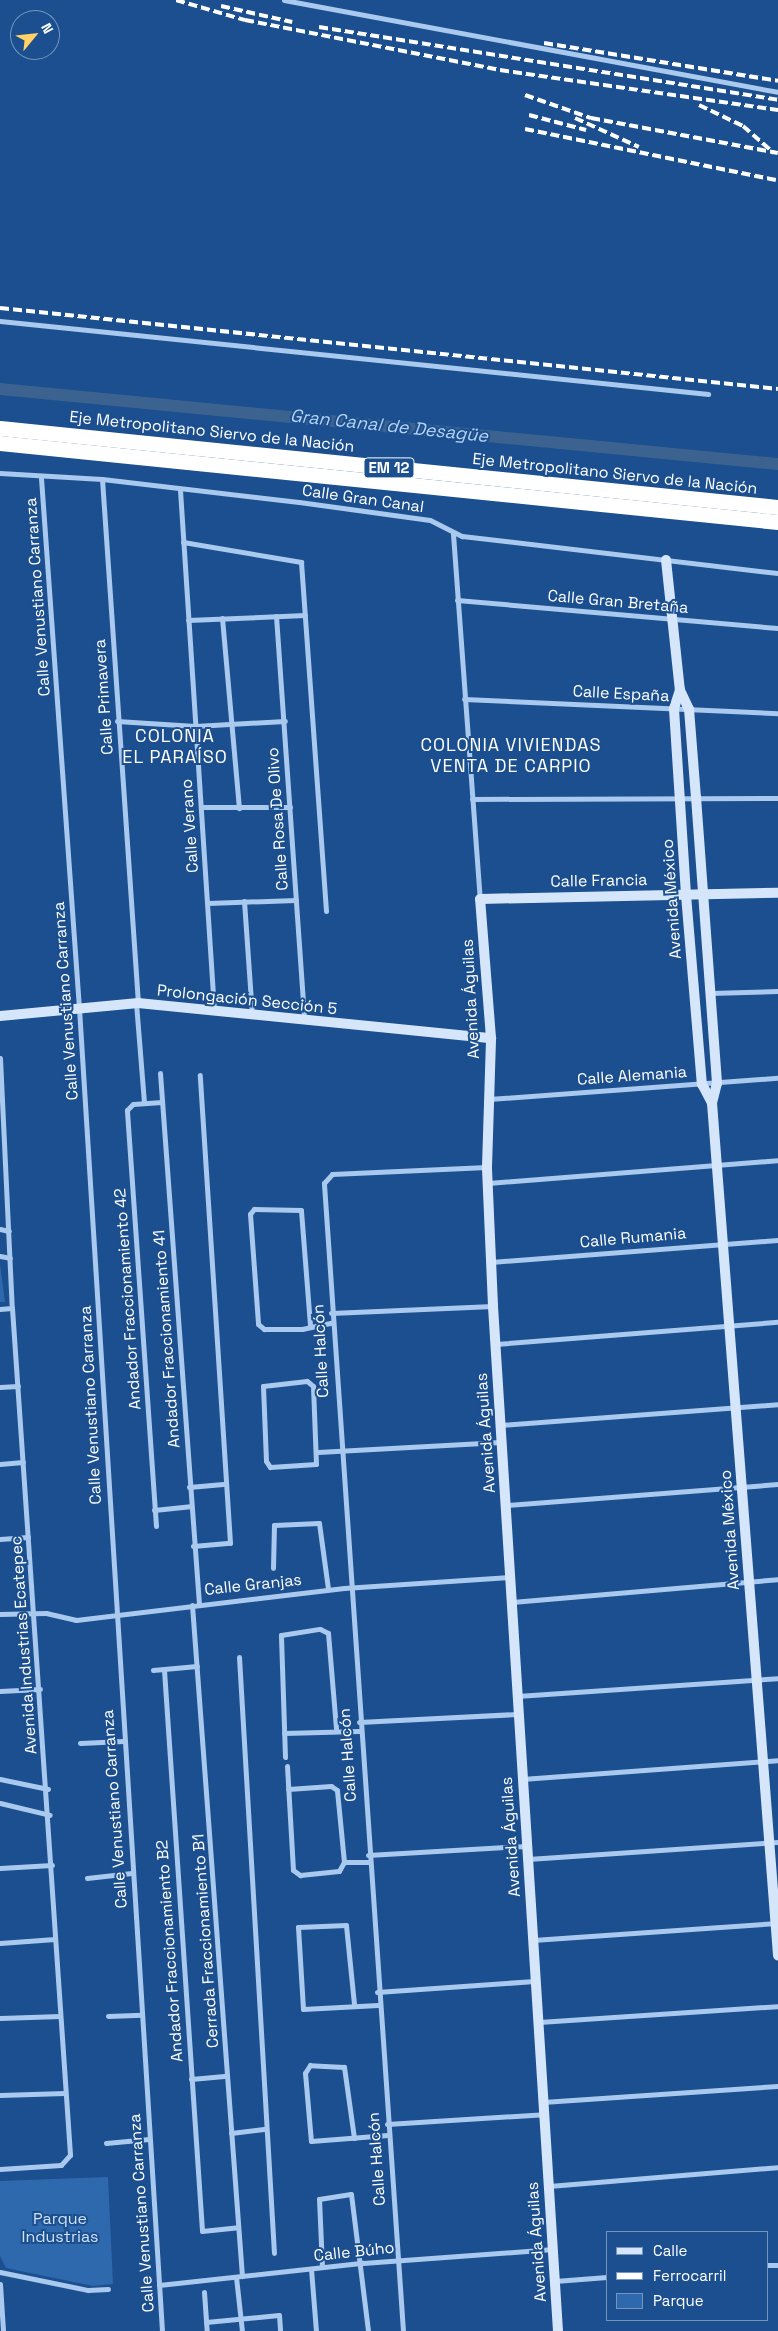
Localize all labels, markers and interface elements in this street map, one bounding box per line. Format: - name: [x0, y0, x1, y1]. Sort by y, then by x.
- north arrow: [10, 10, 60, 60]
- text: N: [37, 20, 58, 37]
- water label: Gran Canal de Desagüe: [289, 405, 489, 447]
- street label: Eje Metropolitano Siervo de la Nación: [69, 407, 355, 457]
- street label: Eje Metropolitano Siervo de la Nación: [472, 449, 758, 499]
- road number: EM 12: [363, 456, 415, 480]
- street label: Calle Gran Canal: [301, 481, 425, 517]
- street label: Calle Venustiano Carranza: [21, 497, 55, 697]
- street label: Calle Gran Bretaña: [547, 586, 689, 618]
- street label: Calle Primavera: [90, 639, 118, 755]
- street label: Calle España: [572, 682, 670, 706]
- district label: COLONIA EL PARAÍSO: [121, 726, 229, 769]
- district label: COLONIA VIVIENDAS VENTA DE CARPIO: [418, 735, 604, 778]
- street label: Calle Rosa De Olivo: [263, 747, 293, 891]
- street label: Calle Verano: [177, 778, 203, 874]
- street label: Avenida México: [658, 838, 686, 960]
- street label: Calle Francia: [550, 871, 648, 891]
- street label: Calle Venustiano Carranza: [49, 901, 83, 1101]
- street label: Avenida Águilas: [458, 938, 484, 1060]
- street label: Prolongación Sección 5: [156, 981, 338, 1019]
- street label: Calle Alemania: [576, 1063, 688, 1089]
- street label: Andador Fraccionamiento 42: [111, 1187, 145, 1411]
- street label: Calle Rumania: [579, 1224, 687, 1252]
- street label: Andador Fraccionamiento 41: [150, 1229, 184, 1449]
- street label: Calle Halcón: [309, 1304, 333, 1398]
- street label: Calle Venustiano Carranza: [76, 1305, 106, 1505]
- street label: Avenida Águilas: [472, 1372, 500, 1494]
- street label: Avenida México: [716, 1469, 744, 1591]
- street label: Avenida Industrias Ecatepec: [7, 1535, 41, 1755]
- street label: Calle Granjas: [203, 1570, 303, 1600]
- street label: Calle Halcón: [335, 1708, 361, 1802]
- street label: Calle Venustiano Carranza: [98, 1709, 132, 1909]
- street label: Avenida Águilas: [497, 1776, 525, 1898]
- street label: Cerrada Fraccionamiento B1: [189, 1833, 223, 2049]
- street label: Andador Fraccionamiento B2: [153, 1839, 187, 2063]
- street label: Calle Halcón: [364, 2112, 390, 2206]
- street label: Calle Venustiano Carranza: [125, 2113, 159, 2313]
- street label: Avenida Águilas: [523, 2181, 551, 2303]
- park label: Parque Industrias: [22, 2209, 98, 2247]
- legend: [606, 2231, 768, 2321]
- street label: Calle Búho: [313, 2238, 395, 2266]
- text: Calle: [653, 2241, 688, 2260]
- text: Ferrocarril: [653, 2266, 726, 2285]
- text: Parque: [653, 2291, 704, 2310]

